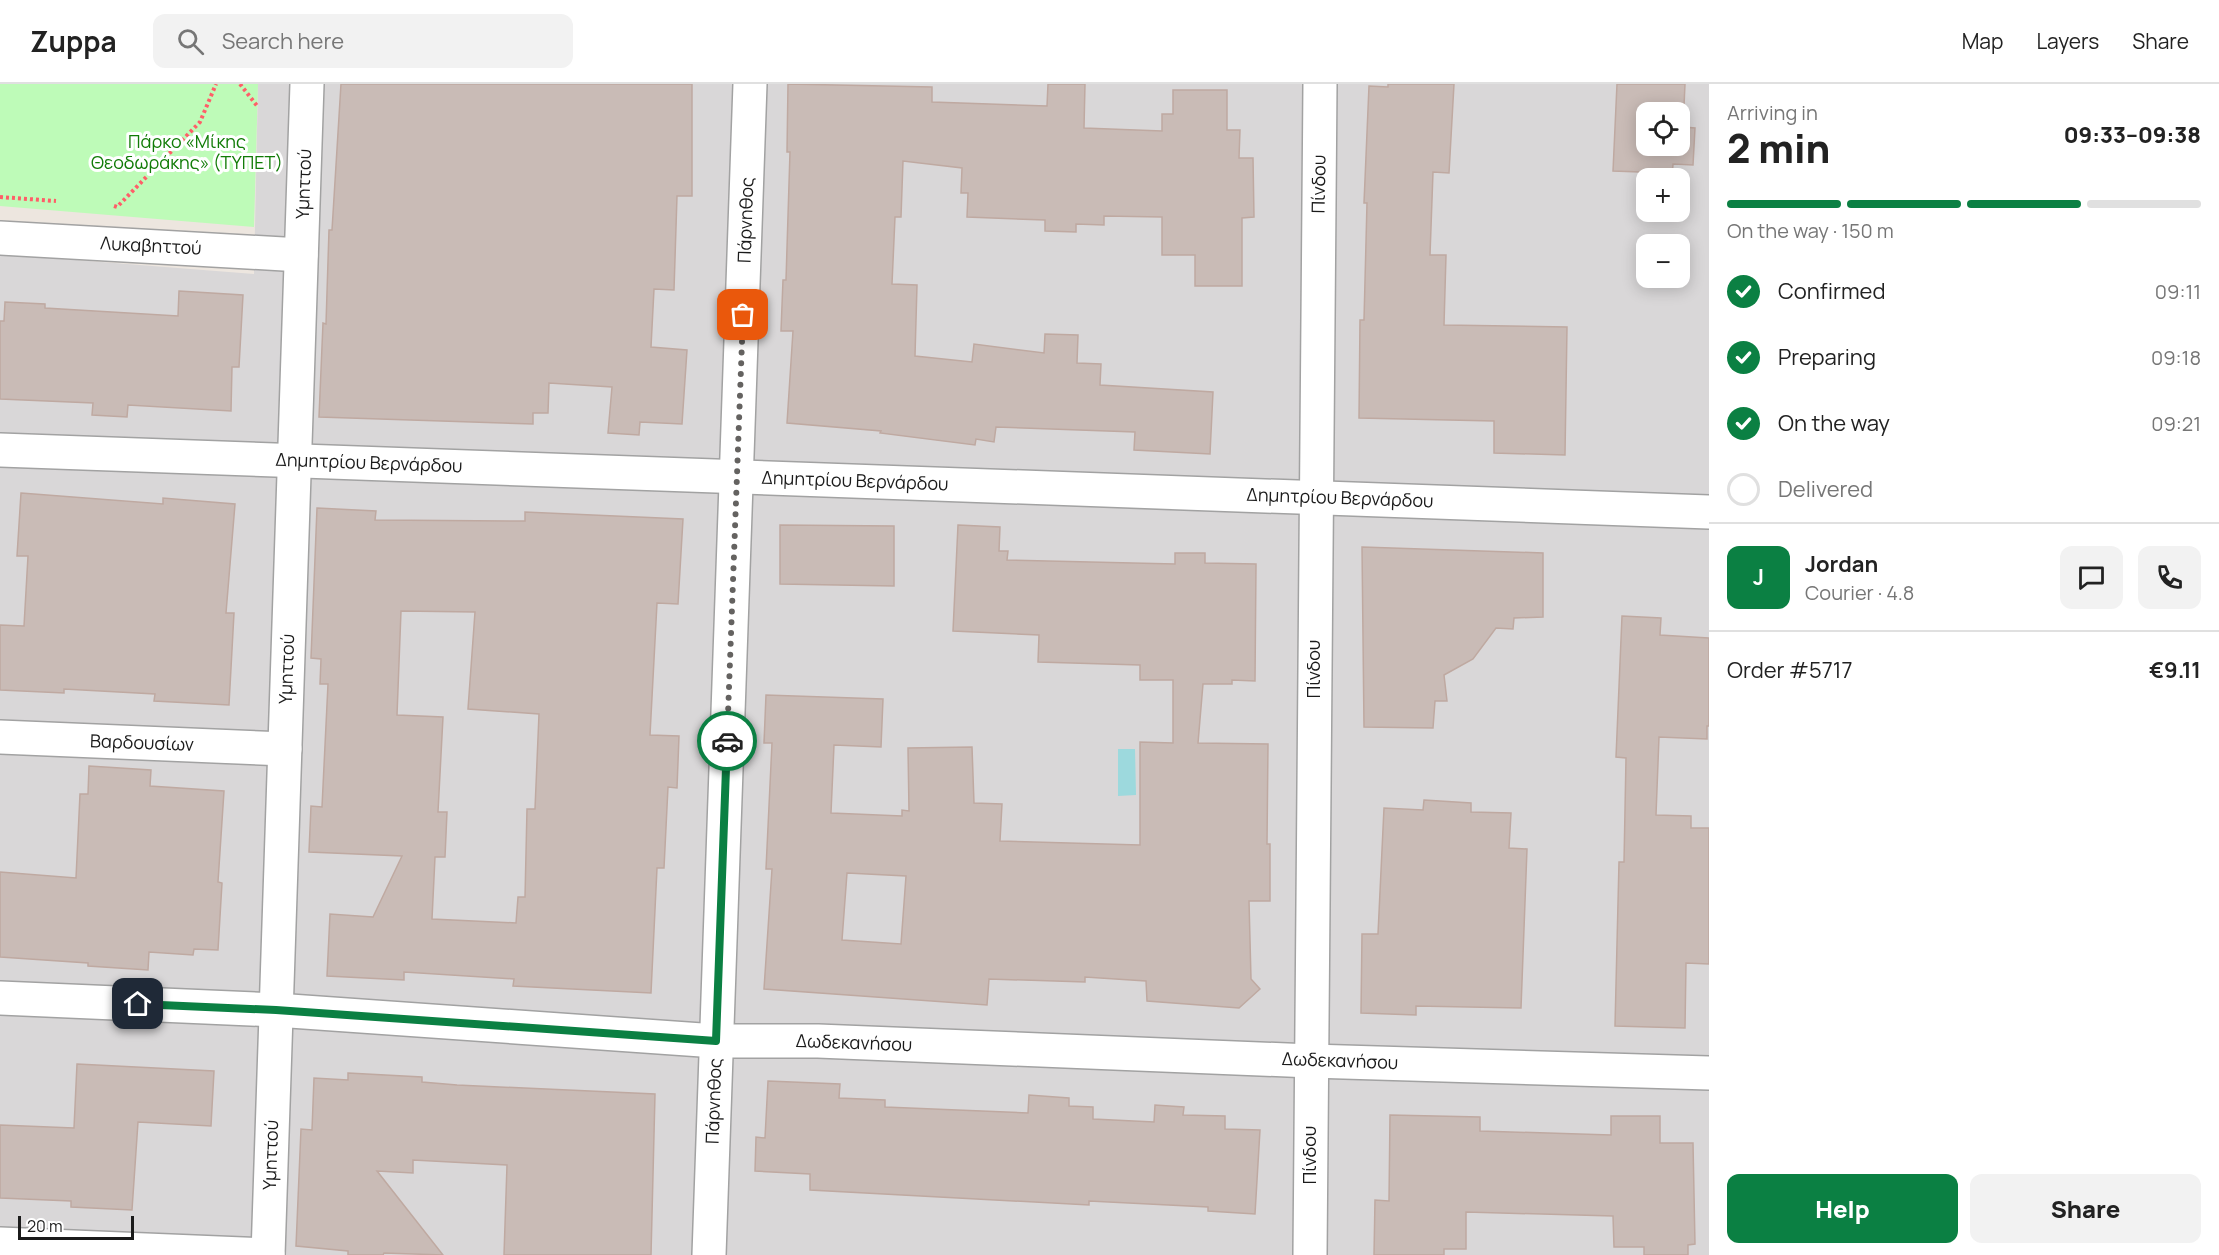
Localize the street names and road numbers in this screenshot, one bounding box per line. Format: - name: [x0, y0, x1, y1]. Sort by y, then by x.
- street label: Υμηττού: [290, 148, 316, 219]
- street label: Πίνδου: [1305, 154, 1331, 213]
- street label: Πάρνηθος: [732, 176, 758, 263]
- street label: Λυκαβηττού: [100, 230, 202, 260]
- street label: Δημητρίου Βερνάρδου: [275, 447, 463, 477]
- street label: Δημητρίου Βερνάρδου: [761, 465, 949, 495]
- street label: Δημητρίου Βερνάρδου: [1246, 482, 1434, 512]
- street label: Υμηττού: [273, 633, 299, 704]
- street label: Πίνδου: [1301, 640, 1325, 698]
- street label: Βαρδουσίων: [90, 728, 194, 756]
- street label: Δωδεκανήσου: [795, 1028, 913, 1056]
- street label: Δωδεκανήσου: [1281, 1046, 1399, 1074]
- street label: Πάρνηθος: [700, 1057, 726, 1144]
- street label: Υμηττού: [257, 1119, 283, 1190]
- street label: Πίνδου: [1297, 1126, 1321, 1184]

